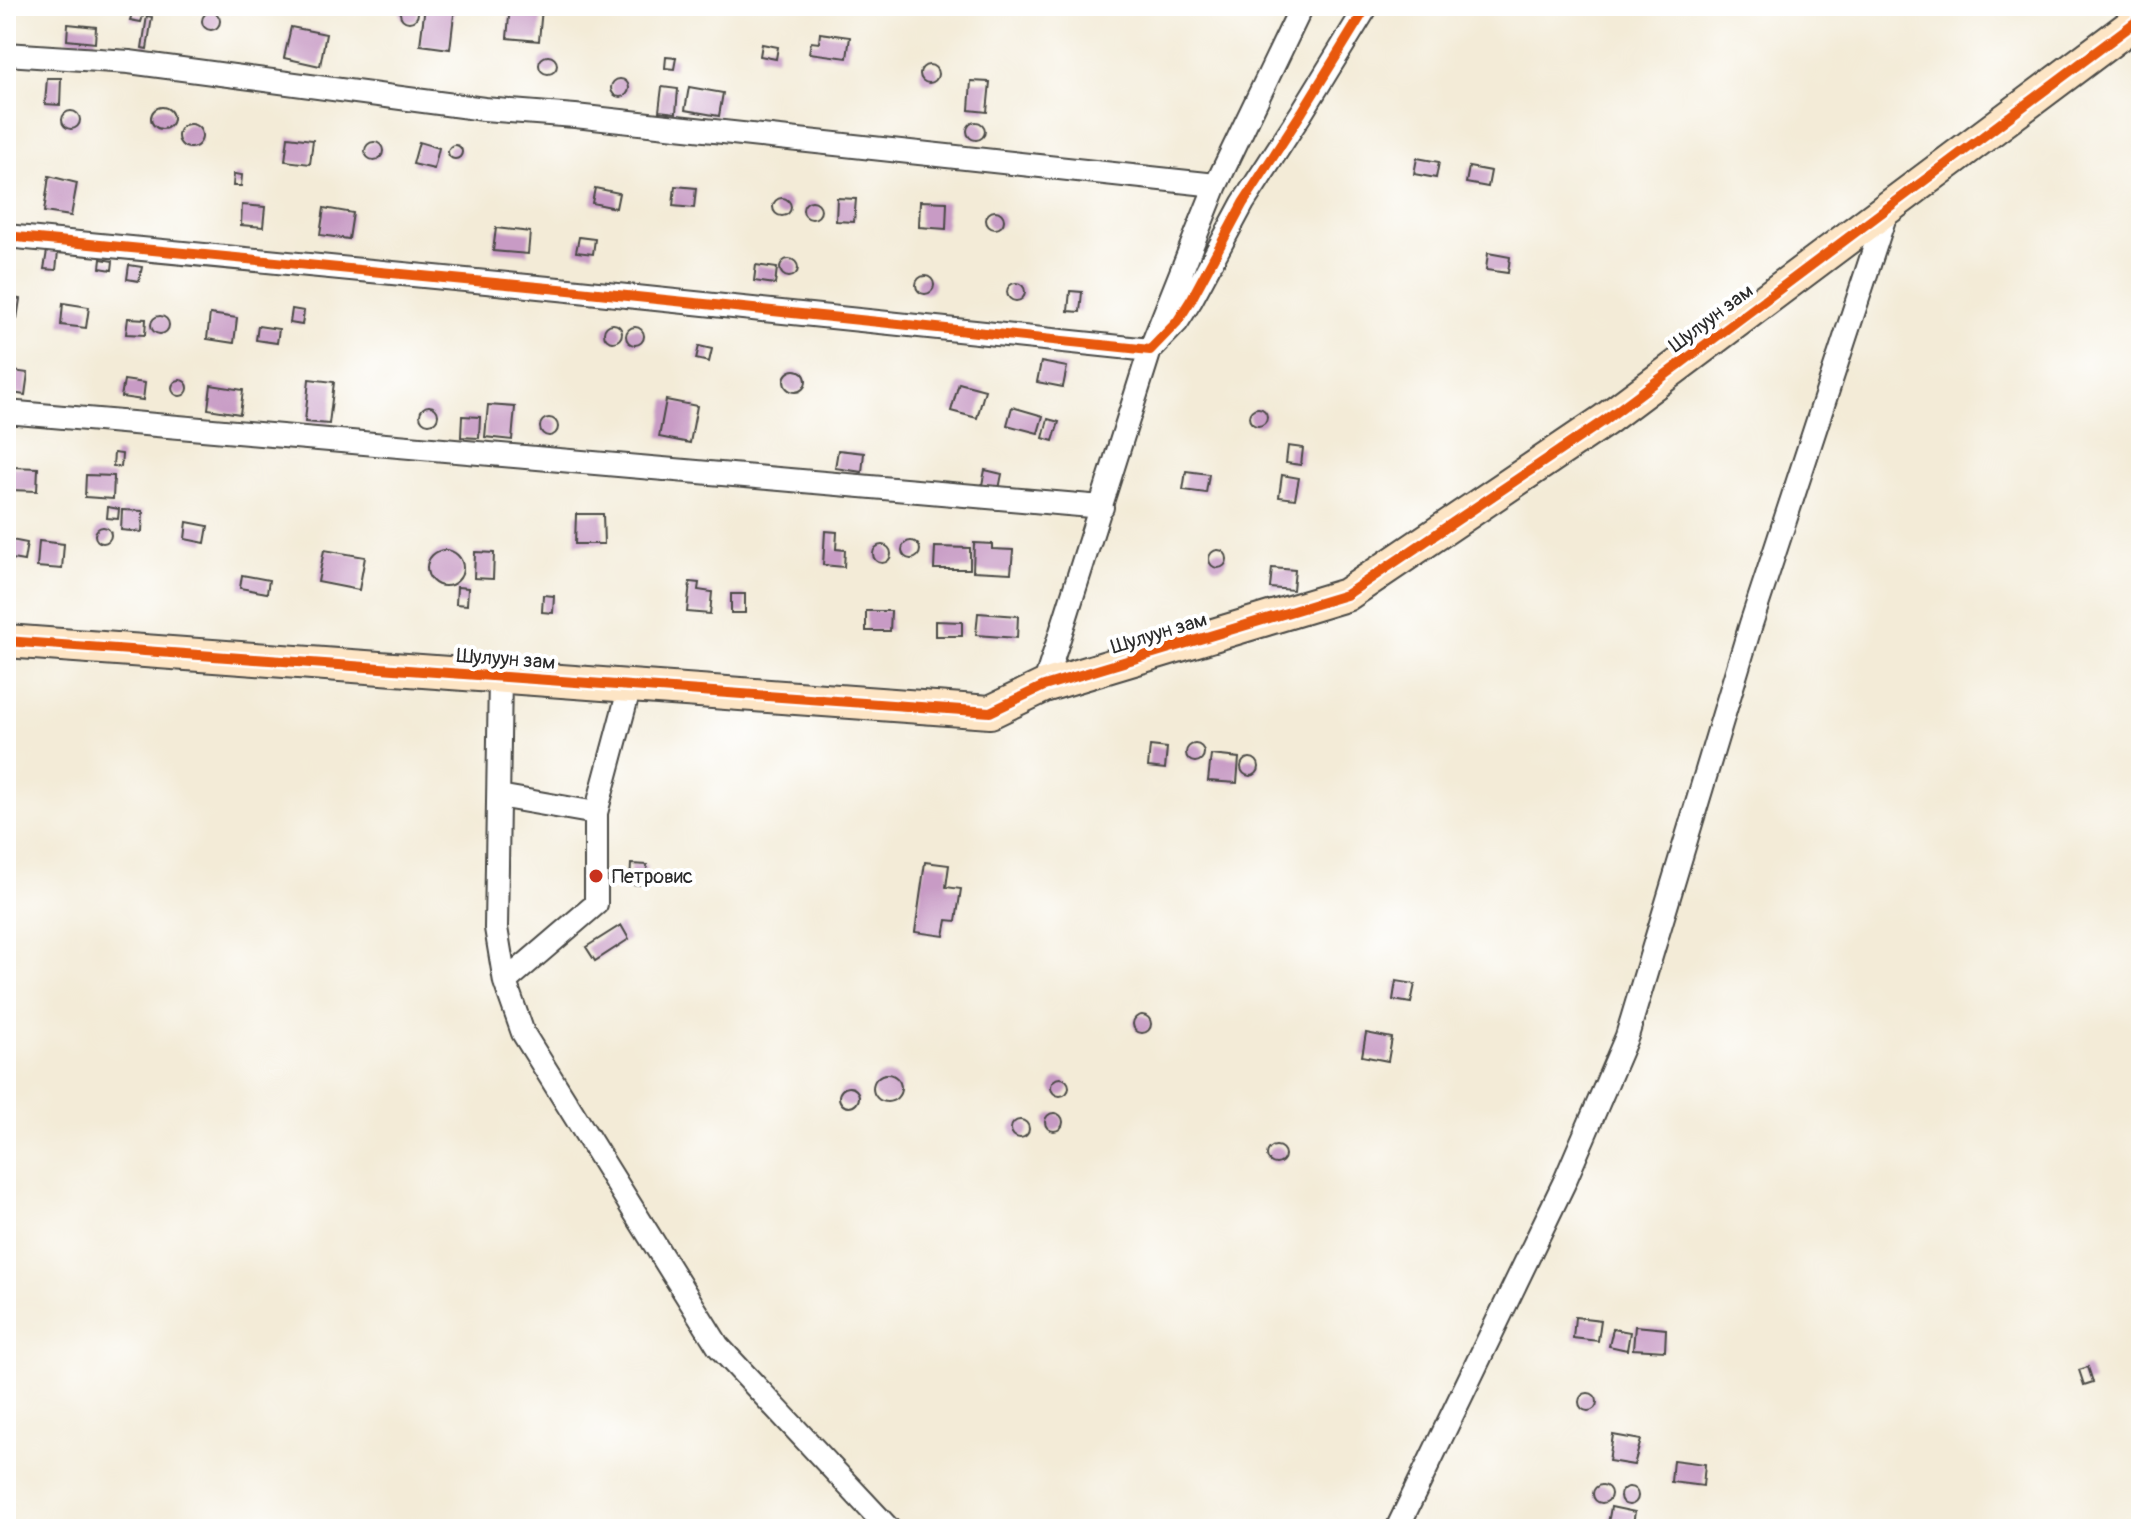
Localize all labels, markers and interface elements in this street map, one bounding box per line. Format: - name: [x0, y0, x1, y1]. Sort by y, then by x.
- street label: Шулуун зам: [1664, 278, 1758, 358]
- street label: Шулуун зам: [1108, 607, 1210, 659]
- street label: Шулуун зам: [456, 643, 556, 675]
- place label: Петровис: [612, 864, 693, 889]
- marker: Петровис: [587, 867, 605, 885]

